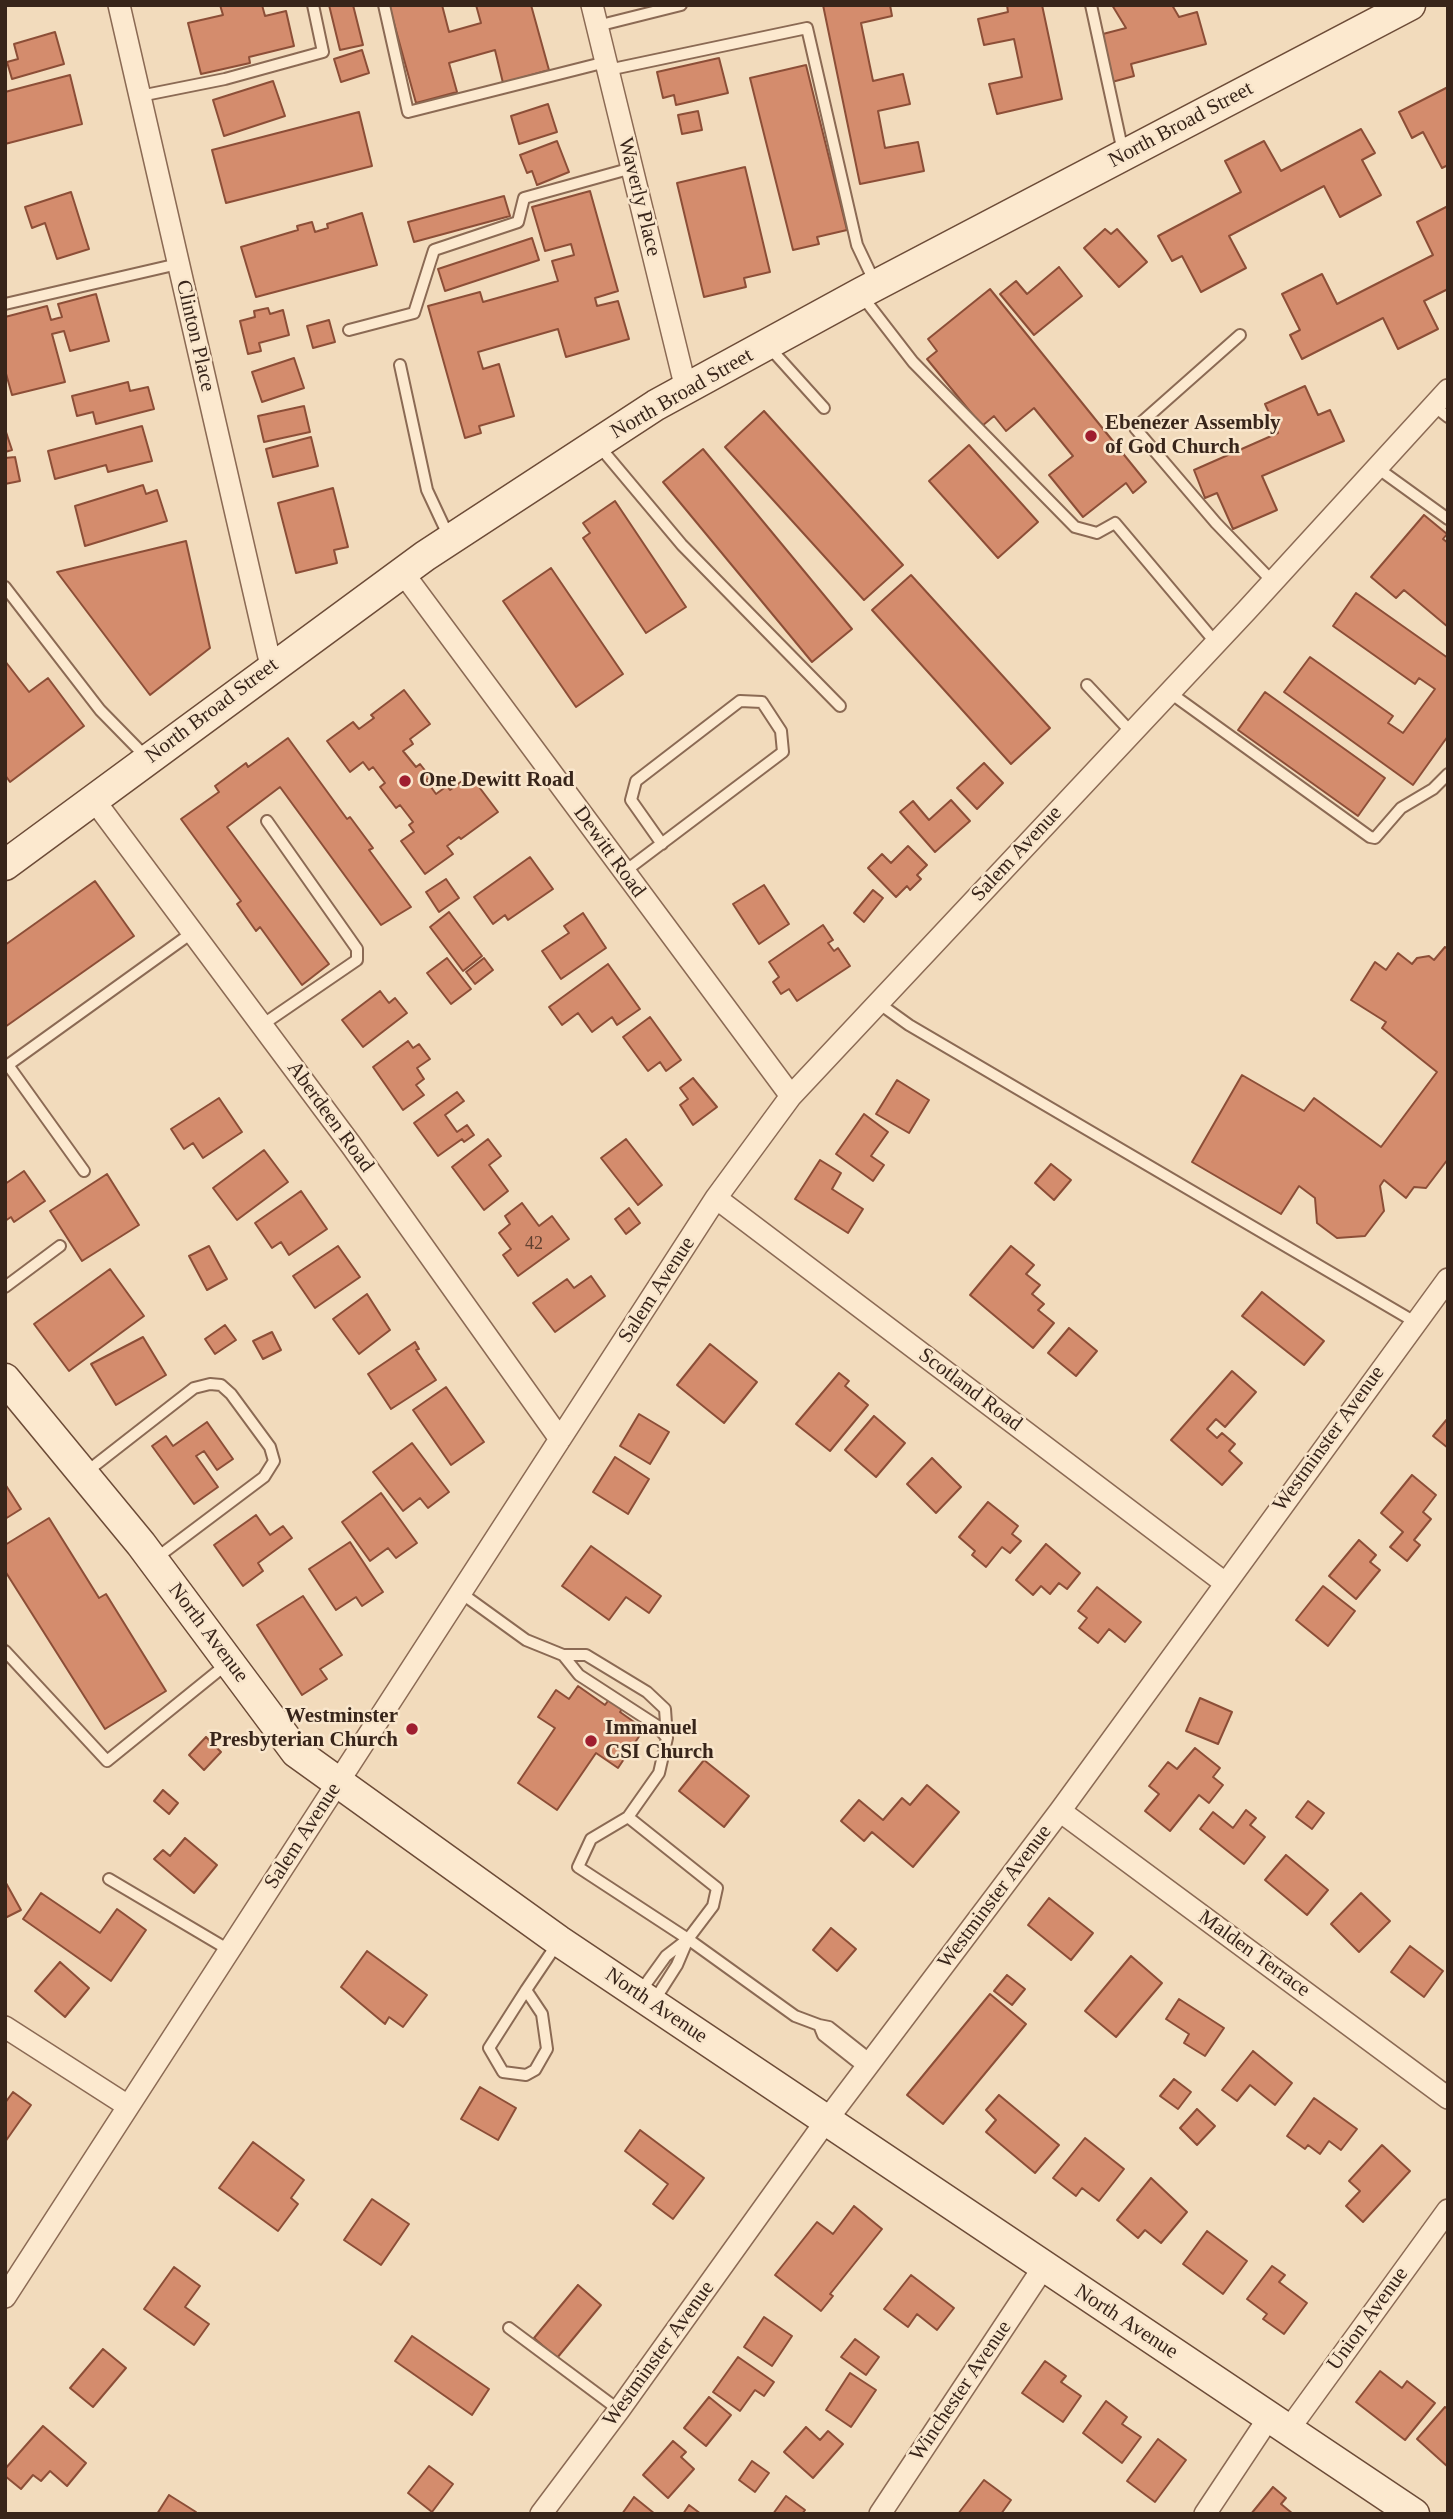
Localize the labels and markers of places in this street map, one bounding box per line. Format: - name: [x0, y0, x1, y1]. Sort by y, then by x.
- place label: Ebenezer Assembly of God Church: [1105, 411, 1281, 461]
- marker: Ebenezer Assembly of God Church: [1083, 428, 1099, 444]
- place label: One Dewitt Road: [419, 768, 574, 794]
- marker: One Dewitt Road: [397, 773, 413, 789]
- place label: Westminster Presbyterian Church: [209, 1704, 398, 1754]
- place label: Immanuel CSI Church: [605, 1716, 714, 1766]
- marker: Westminster Presbyterian Church: [404, 1721, 420, 1737]
- marker: Immanuel CSI Church: [583, 1733, 599, 1749]

